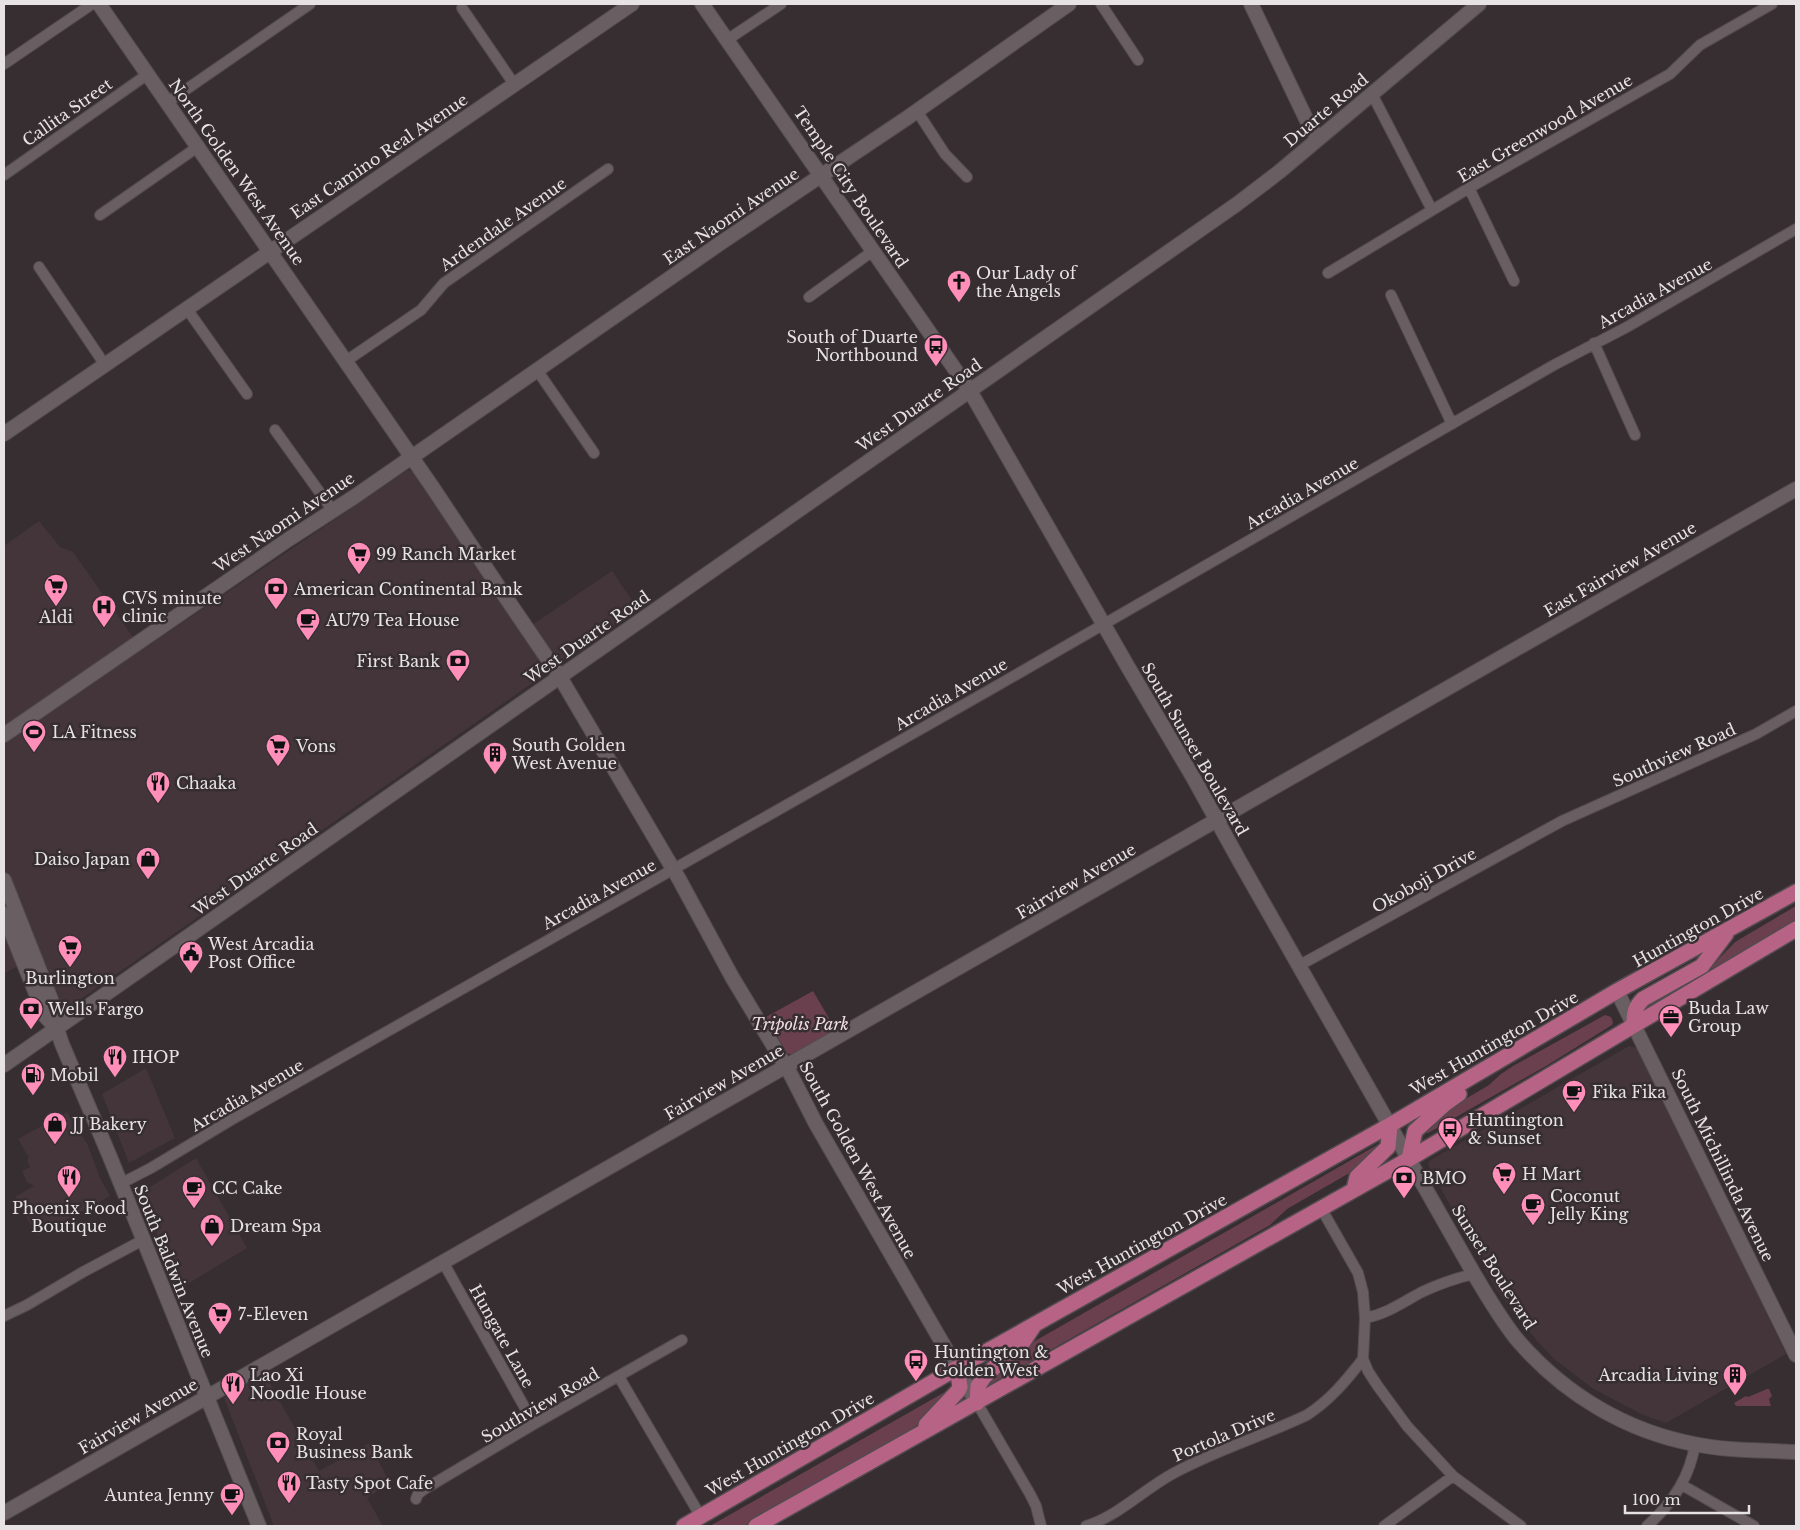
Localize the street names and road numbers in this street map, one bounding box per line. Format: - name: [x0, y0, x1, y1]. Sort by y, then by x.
- street label: Duarte Road: [1280, 69, 1372, 151]
- street label: East Greenwood Avenue: [1454, 70, 1636, 186]
- street label: Callita Street: [18, 74, 116, 150]
- street label: North Golden West Avenue: [165, 75, 309, 269]
- street label: East Camino Real Avenue: [287, 89, 471, 223]
- street label: Temple City Boulevard: [789, 103, 913, 272]
- street label: East Naomi Avenue: [659, 163, 803, 269]
- street label: Ardendale Avenue: [435, 173, 570, 276]
- street label: Arcadia Avenue: [1594, 253, 1715, 333]
- street label: West Duarte Road: [852, 354, 986, 456]
- street label: Arcadia Avenue: [1241, 453, 1362, 534]
- street label: West Naomi Avenue: [209, 467, 358, 577]
- street label: East Fairview Avenue: [1540, 517, 1700, 621]
- street label: West Duarte Road: [520, 586, 654, 688]
- street label: Arcadia Avenue: [890, 654, 1011, 735]
- street label: South Sunset Boulevard: [1137, 659, 1253, 839]
- street label: Southview Road: [1609, 719, 1739, 791]
- street label: West Duarte Road: [188, 818, 322, 920]
- street label: Fairview Avenue: [1013, 839, 1139, 923]
- street label: Okoboji Drive: [1368, 843, 1480, 917]
- street label: Arcadia Avenue: [538, 854, 659, 934]
- street label: Huntington Drive: [1629, 883, 1767, 971]
- street label: West Huntington Drive: [1405, 987, 1582, 1100]
- street label: Fairview Avenue: [661, 1040, 787, 1124]
- street label: Arcadia Avenue: [186, 1055, 307, 1136]
- street label: South Golden West Avenue: [795, 1058, 921, 1262]
- street label: South Michillinda Avenue: [1667, 1065, 1779, 1265]
- street label: South Baldwin Avenue: [130, 1181, 218, 1361]
- street label: West Huntington Drive: [1053, 1189, 1230, 1299]
- street label: Sunset Boulevard: [1447, 1201, 1541, 1333]
- street label: Hungate Lane: [465, 1281, 539, 1391]
- street label: Southview Road: [477, 1363, 603, 1447]
- street label: Fairview Avenue: [75, 1374, 201, 1458]
- street label: West Huntington Drive: [701, 1388, 878, 1501]
- street label: Portola Drive: [1170, 1404, 1278, 1466]

